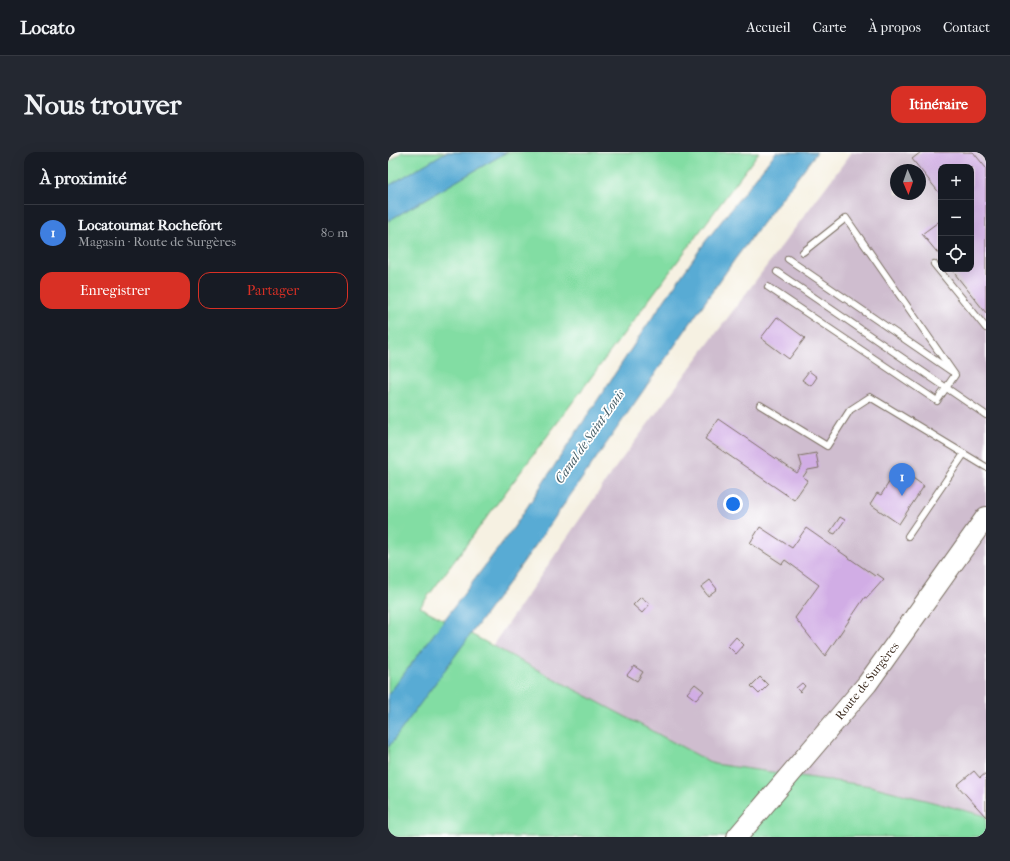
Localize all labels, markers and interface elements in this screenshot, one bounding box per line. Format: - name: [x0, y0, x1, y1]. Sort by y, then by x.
- text: Locato: [20, 17, 75, 39]
- text: Accueil: [746, 19, 791, 36]
- text: Carte: [813, 19, 846, 36]
- text: À propos: [868, 19, 921, 36]
- text: Contact: [943, 19, 990, 36]
- button: Itinéraire: [891, 86, 986, 123]
- text: Nous trouver: [24, 88, 181, 121]
- north arrow: [890, 164, 926, 200]
- map controls: [938, 164, 974, 272]
- button: +: [938, 164, 974, 200]
- text: À proximité: [40, 168, 127, 188]
- button: −: [938, 200, 974, 236]
- text: Locatoumat Rochefort: [78, 216, 222, 234]
- text: 1: [51, 225, 55, 240]
- text: 80 m: [321, 225, 348, 240]
- text: Magasin · Route de Surgères: [78, 234, 236, 249]
- button: locate: [938, 236, 974, 272]
- button: Enregistrer: [40, 272, 190, 309]
- button: Partager: [198, 272, 348, 309]
- water label: Canal de Saint-Louis: [552, 386, 628, 486]
- pin: 1: [889, 463, 915, 496]
- your location: [723, 494, 743, 514]
- street label: Route de Surgères: [832, 639, 902, 723]

